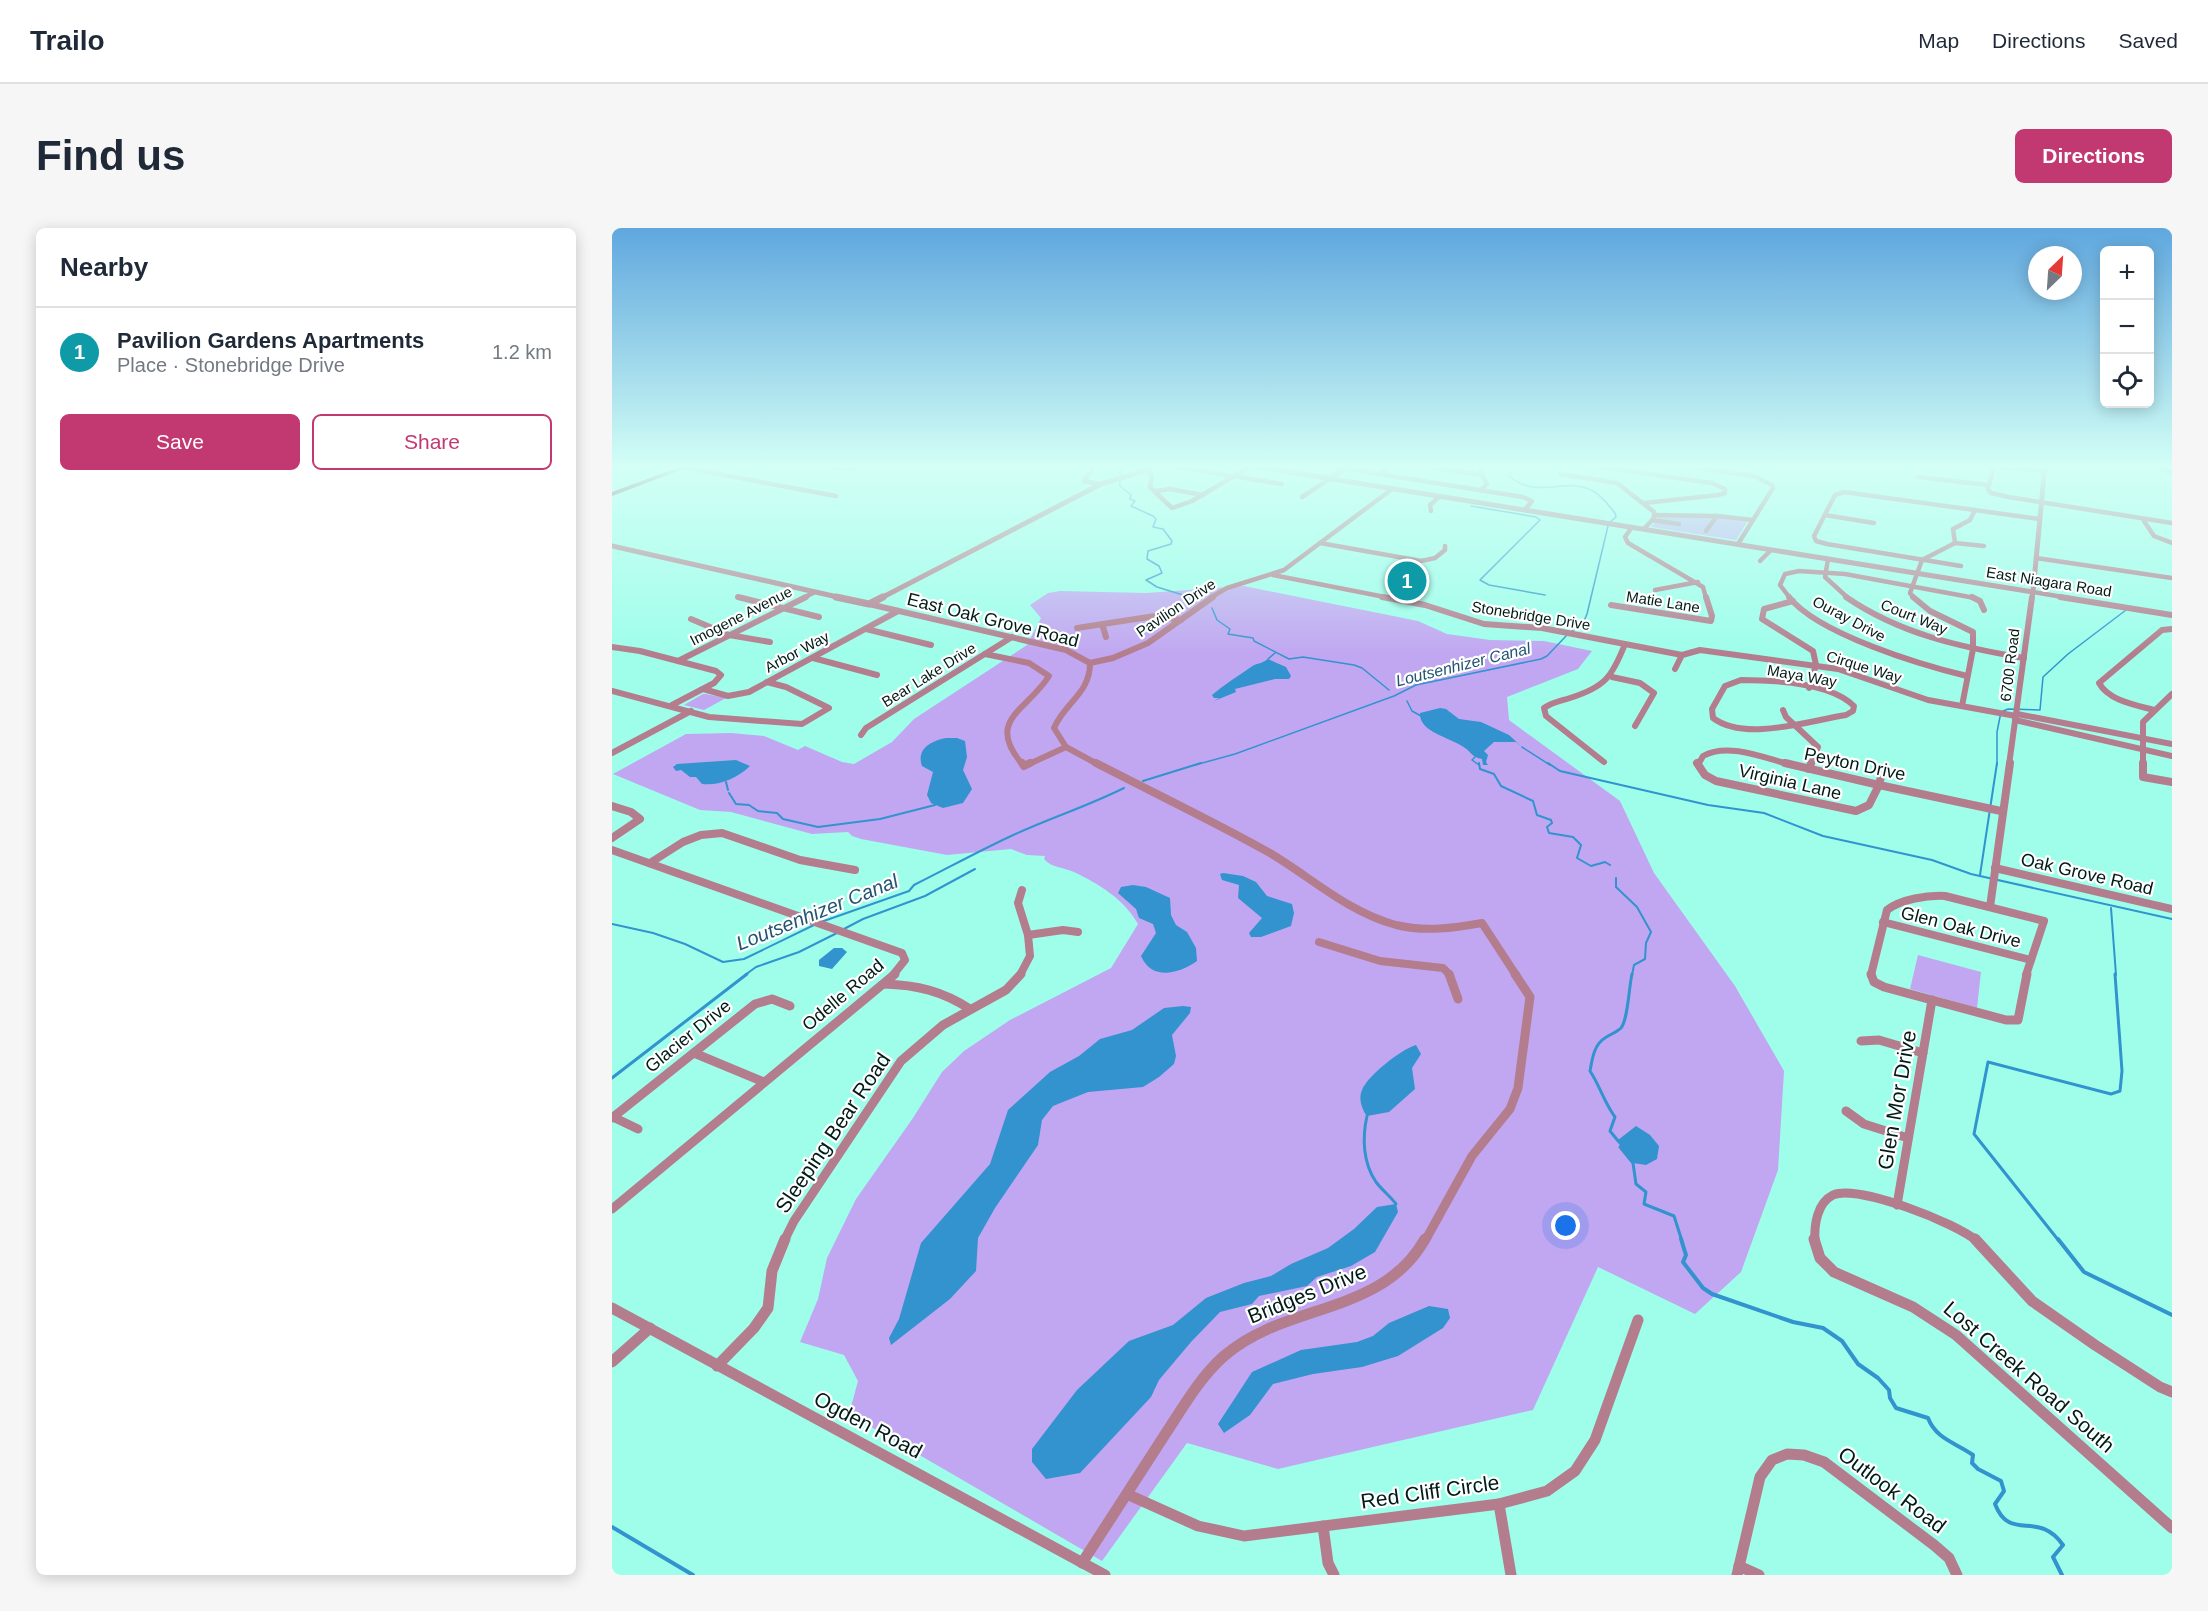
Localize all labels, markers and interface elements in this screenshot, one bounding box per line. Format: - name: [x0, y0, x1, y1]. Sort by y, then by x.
- text: Trailo: [30, 25, 105, 56]
- text: Map: [1918, 29, 1959, 52]
- text: Directions: [1992, 29, 2085, 52]
- text: Saved: [2118, 29, 2178, 52]
- button: Directions: [2015, 129, 2172, 183]
- text: Find us: [36, 132, 185, 179]
- north arrow: [2028, 246, 2082, 300]
- map controls: [2100, 246, 2154, 408]
- button: +: [2100, 246, 2154, 300]
- text: Nearby: [60, 252, 148, 282]
- button: −: [2100, 300, 2154, 354]
- text: Pavilion Gardens Apartments: [117, 328, 424, 353]
- text: 1: [74, 341, 85, 363]
- text: 1.2 km: [492, 341, 552, 363]
- text: Place · Stonebridge Drive: [117, 354, 345, 376]
- button: locate: [2100, 354, 2154, 408]
- button: Save: [60, 414, 300, 470]
- button: Share: [312, 414, 552, 470]
- pin: 1: [1388, 558, 1426, 604]
- street label: East Niagara Road: [1985, 563, 2113, 600]
- street label: Pavilion Drive: [1133, 575, 1218, 640]
- street label: Imogene Avenue: [687, 582, 795, 649]
- street label: Matie Lane: [1625, 587, 1701, 616]
- street label: East Oak Grove Road: [905, 589, 1081, 651]
- street label: Ouray Drive: [1810, 592, 1889, 645]
- street label: Court Way: [1878, 595, 1950, 638]
- street label: Stonebridge Drive: [1470, 598, 1592, 633]
- street label: Arbor Way: [762, 627, 832, 676]
- street label: 6700 Road: [1997, 627, 2022, 702]
- street label: Bear Lake Drive: [879, 639, 979, 710]
- water label: Loutsenhizer Canal: [1394, 639, 1532, 689]
- street label: Cirque Way: [1824, 647, 1904, 686]
- street label: Maya Way: [1766, 661, 1839, 690]
- street label: Peyton Drive: [1803, 744, 1907, 784]
- street label: Virginia Lane: [1737, 760, 1843, 804]
- street label: Oak Grove Road: [2019, 849, 2155, 899]
- water label: Loutsenhizer Canal: [733, 869, 902, 954]
- street label: Glen Oak Drive: [1899, 902, 2023, 952]
- street label: Odelle Road: [798, 955, 888, 1035]
- street label: Glacier Drive: [641, 995, 735, 1077]
- street label: Glen Mor Drive: [1873, 1028, 1920, 1171]
- street label: Sleeping Bear Road: [770, 1048, 895, 1217]
- your location: [1551, 1211, 1580, 1240]
- street label: Bridges Drive: [1244, 1259, 1370, 1328]
- street label: Lost Creek Road South: [1939, 1296, 2119, 1457]
- street label: Ogden Road: [810, 1386, 926, 1463]
- street label: Outlook Road: [1834, 1442, 1951, 1537]
- street label: Red Cliff Circle: [1359, 1470, 1501, 1513]

